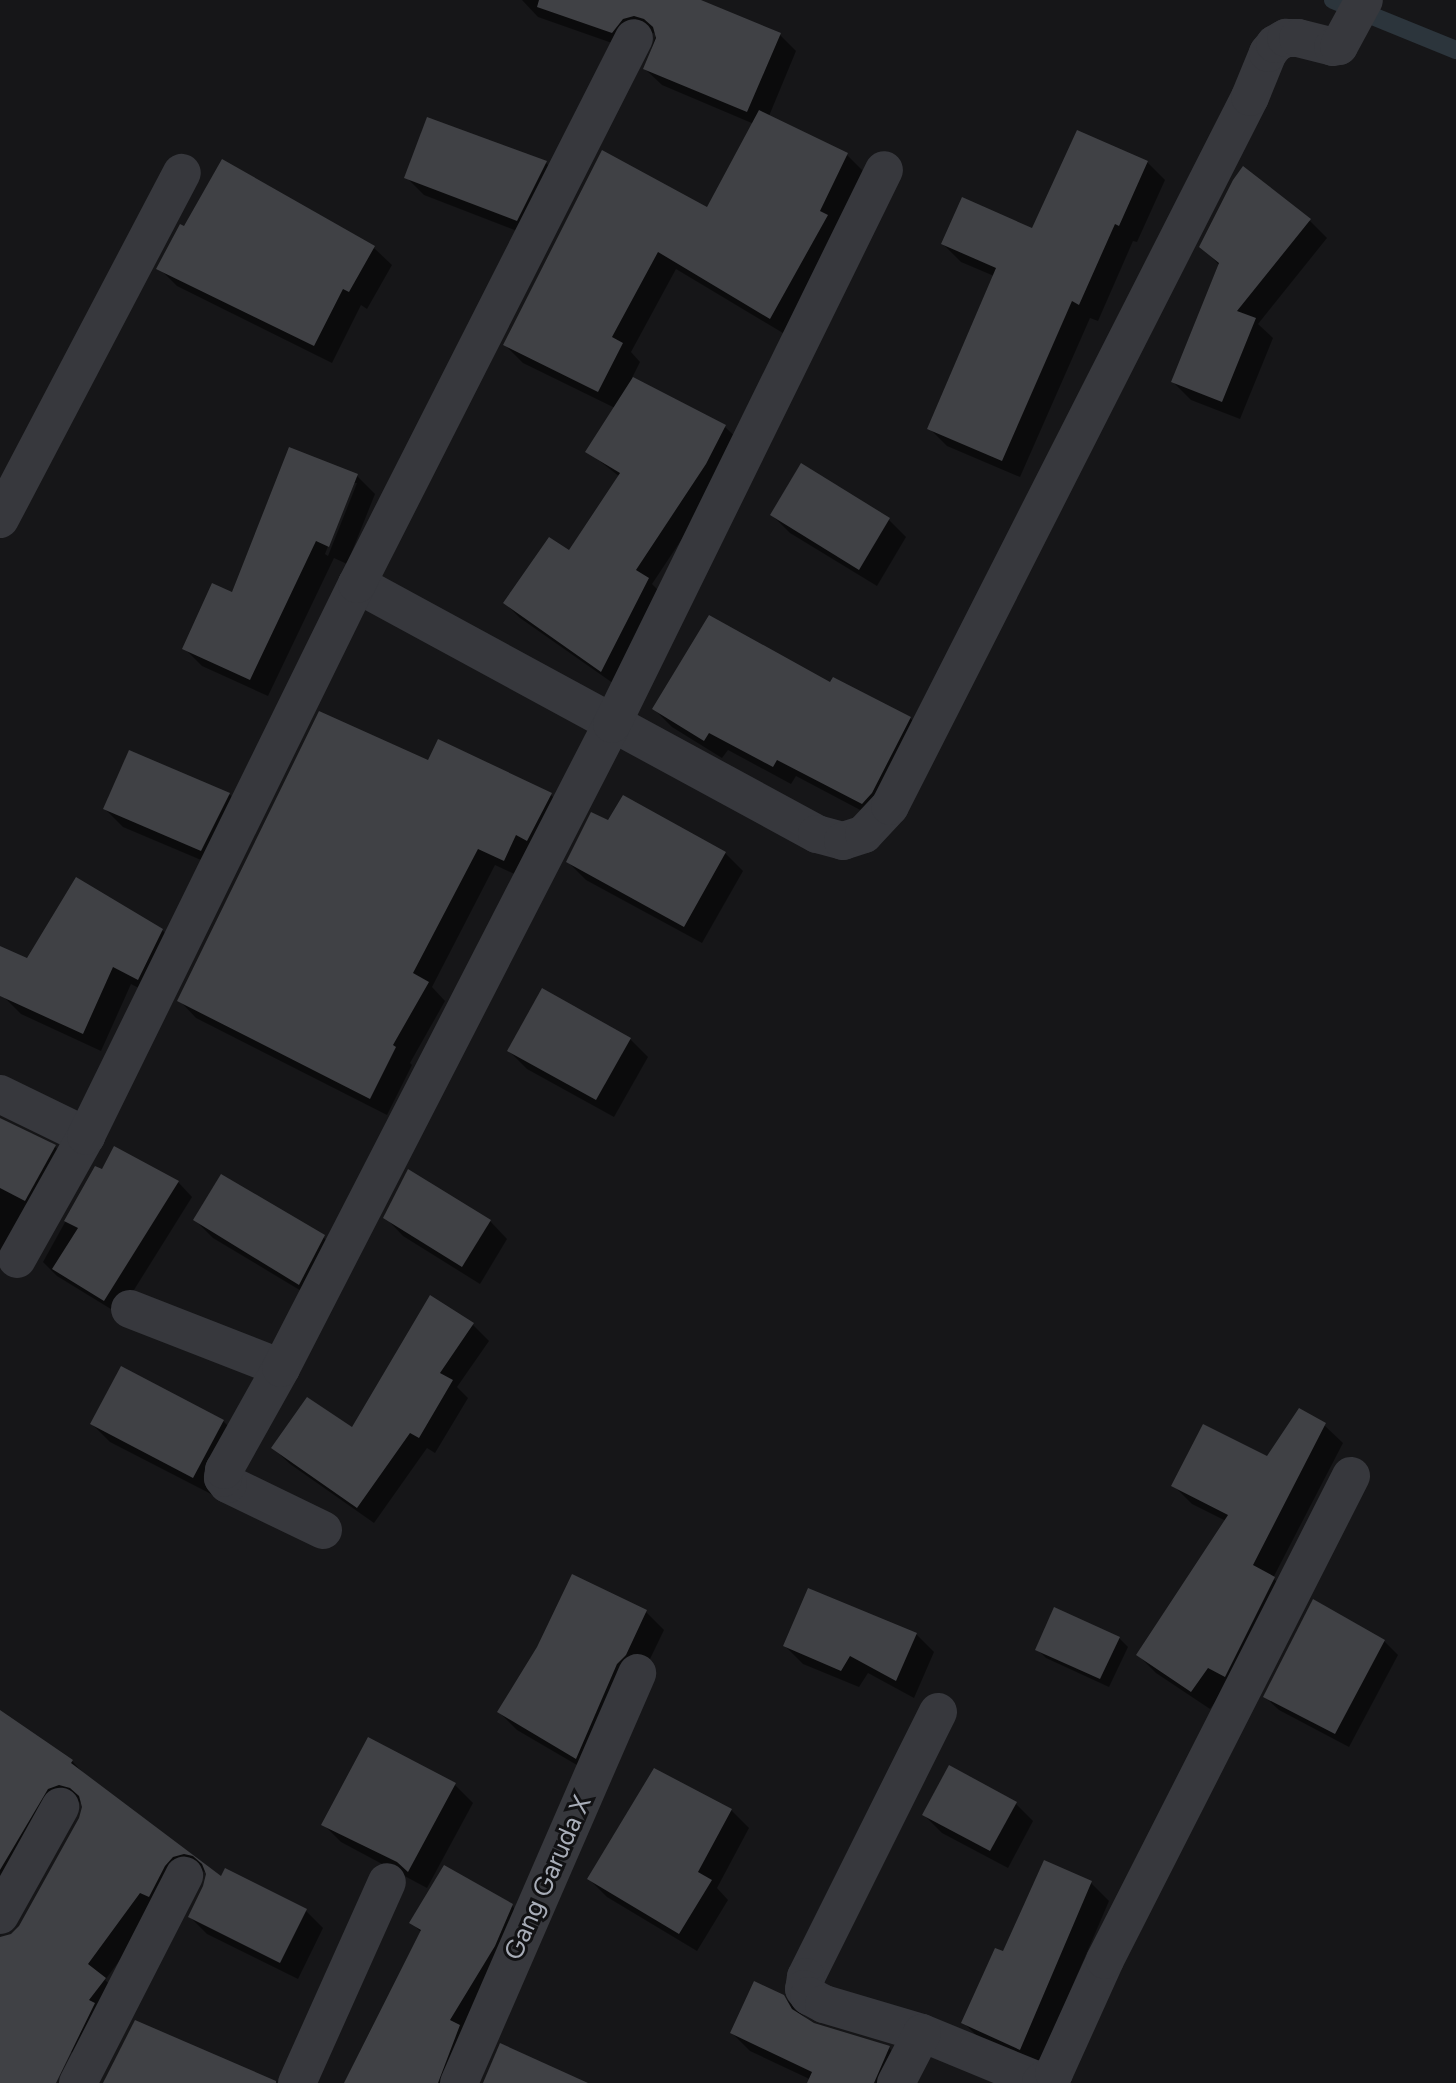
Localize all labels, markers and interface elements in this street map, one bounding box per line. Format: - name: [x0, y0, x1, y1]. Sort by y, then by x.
- street label: Gang Garuda X: [498, 1791, 598, 1965]

